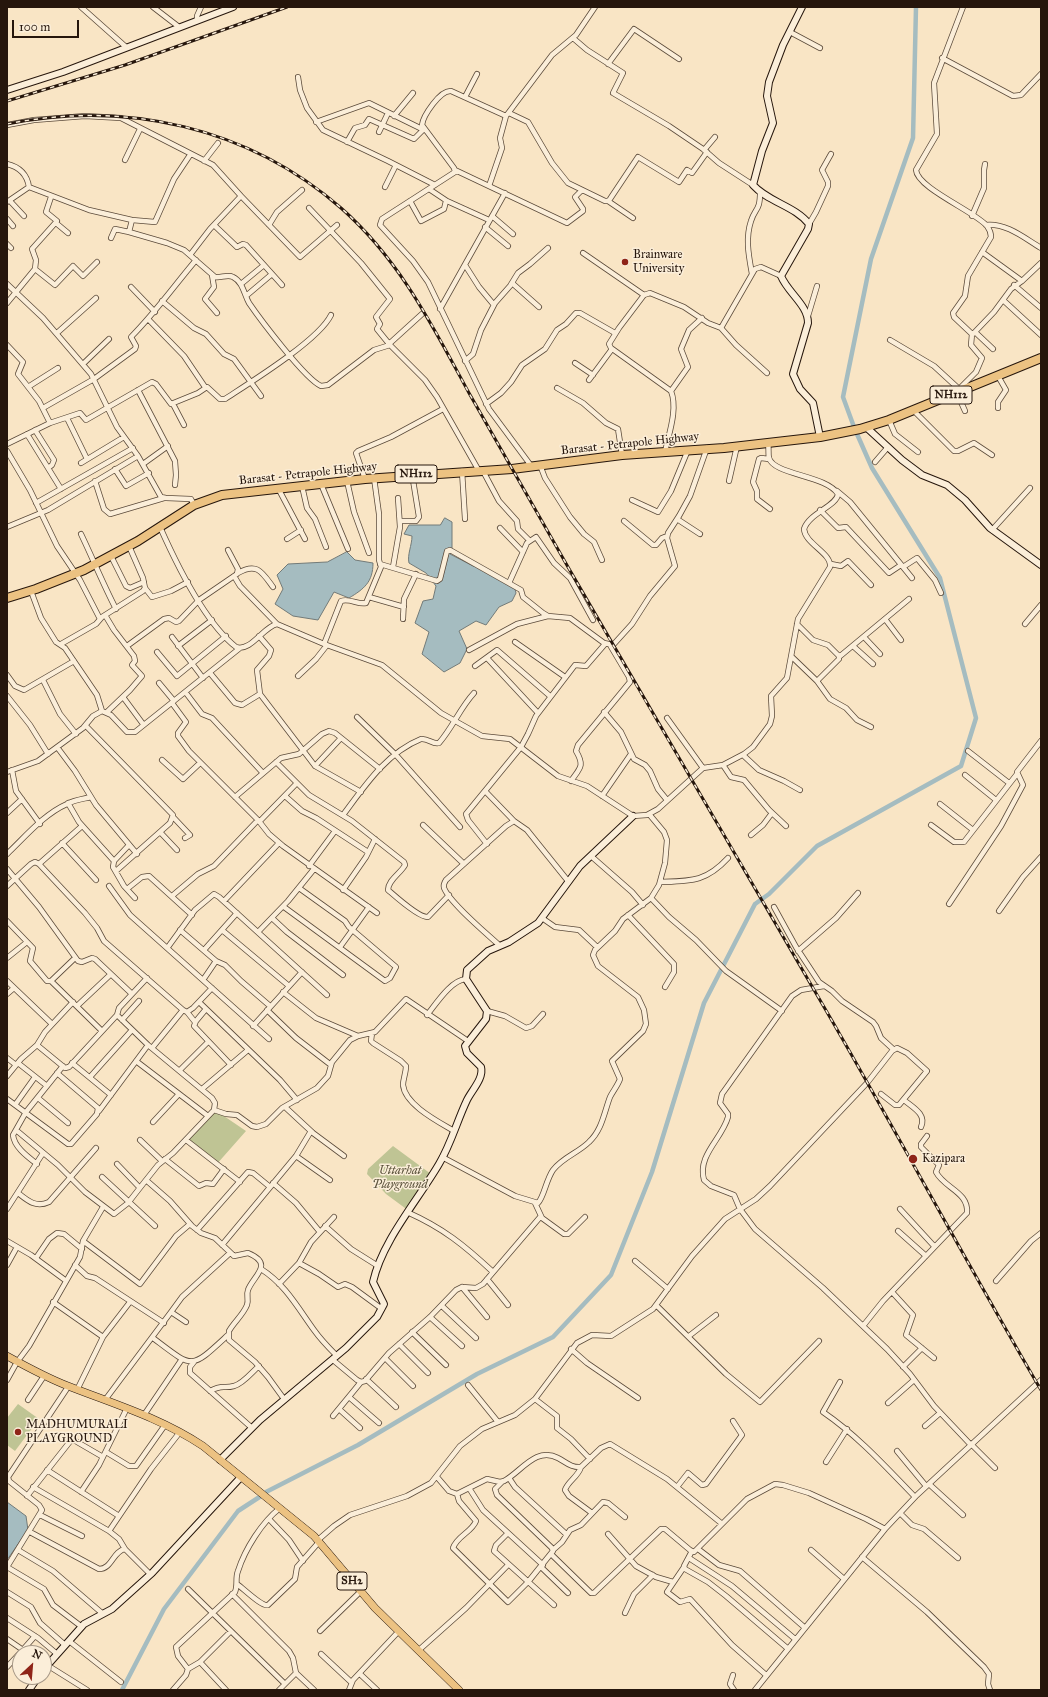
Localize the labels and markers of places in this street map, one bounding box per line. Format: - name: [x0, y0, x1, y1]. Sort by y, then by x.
- place label: Brainware University: [633, 248, 684, 276]
- marker: Brainware University: [620, 257, 630, 267]
- place label: Kazipara: [922, 1152, 965, 1166]
- marker: Kazipara: [907, 1153, 919, 1165]
- place label: MADHUMURALI PLAYGROUND: [26, 1418, 128, 1446]
- marker: MADHUMURALI PLAYGROUND: [13, 1427, 23, 1437]

